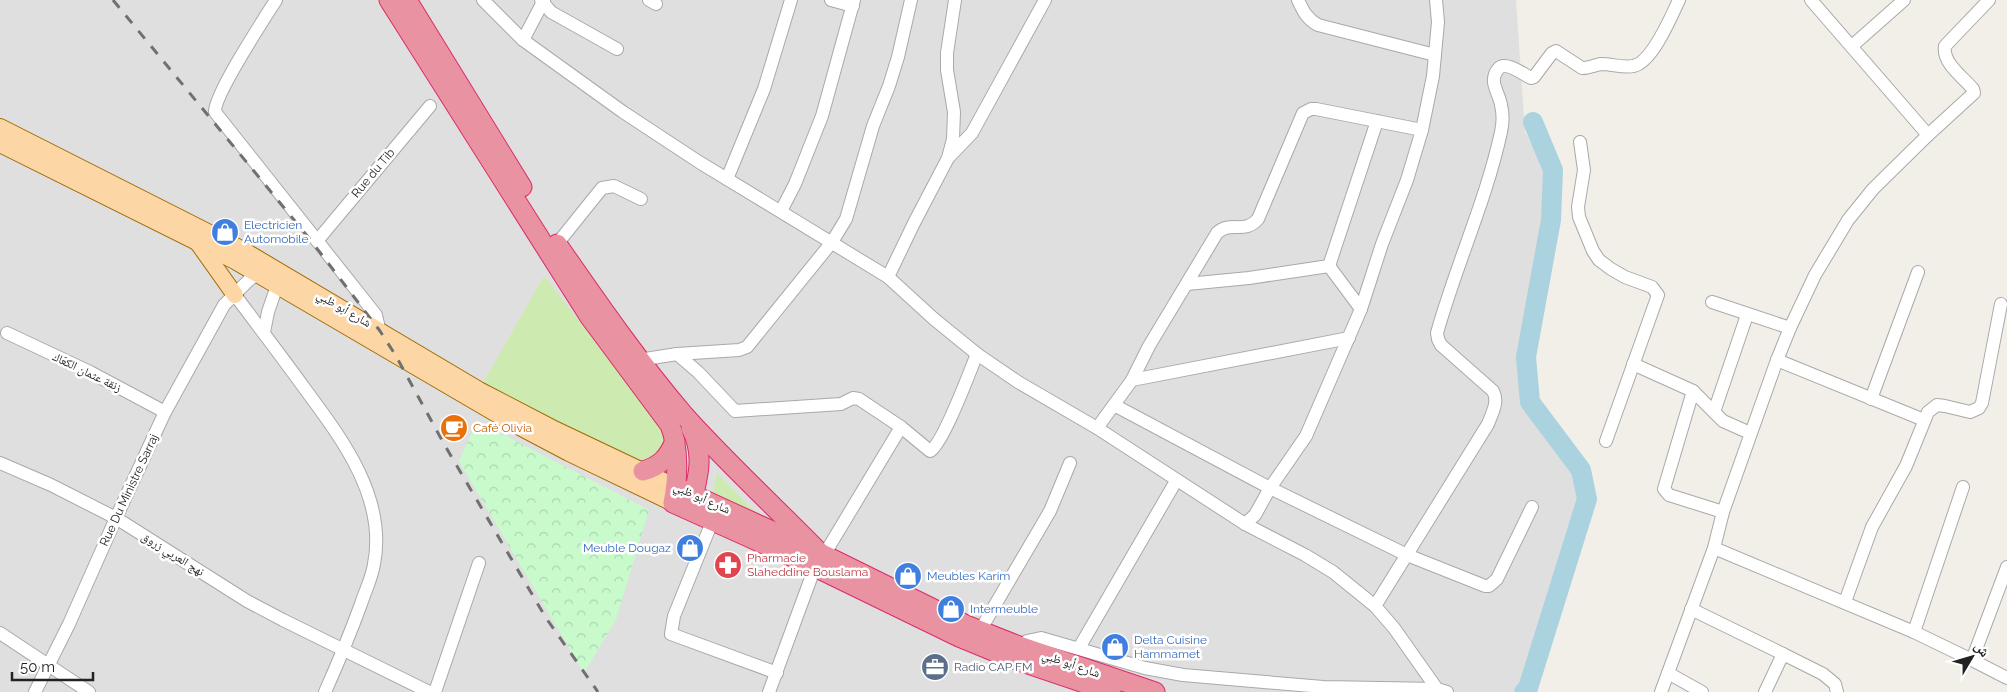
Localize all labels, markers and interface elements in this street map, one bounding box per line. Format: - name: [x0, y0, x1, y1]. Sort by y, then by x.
- street label: Rue du Tib: [348, 146, 398, 200]
- shop icon: Electricien Automobile: [210, 217, 240, 247]
- place label: Electricien Automobile: [244, 218, 309, 246]
- street label: شارع أبو ظبي: [313, 288, 374, 333]
- street label: زنقة عثمان الكعّاك: [50, 349, 124, 395]
- cafe icon: Café Olivia: [439, 413, 469, 443]
- place label: Café Olivia: [473, 421, 532, 435]
- street label: Rue Du Ministre Sarraj: [97, 432, 161, 548]
- street label: شارع أبو ظبي: [670, 479, 733, 519]
- street label: نهج العربي زروق: [137, 529, 207, 581]
- shop icon: Meuble Dougaz: [675, 533, 705, 563]
- place label: Meuble Dougaz: [583, 541, 671, 555]
- pharmacy icon: Pharmacie Slaheddine Bouslama: [713, 550, 743, 580]
- place label: Pharmacie Slaheddine Bouslama: [747, 551, 868, 579]
- shop icon: Meubles Karim: [893, 561, 923, 591]
- place label: Meubles Karim: [927, 569, 1010, 583]
- shop icon: Intermeuble: [936, 594, 966, 624]
- place label: Intermeuble: [970, 602, 1038, 616]
- shop icon: Delta Cuisine Hammamet: [1100, 632, 1130, 662]
- north arrow: [1947, 632, 1997, 682]
- place label: Delta Cuisine Hammamet: [1134, 633, 1207, 661]
- text: ش: [1971, 638, 1993, 661]
- street label: شارع أبو ظبي: [1039, 648, 1102, 683]
- scale bar: [12, 650, 94, 682]
- office icon: Radio CAP FM: [920, 652, 950, 682]
- text: 50 m: [20, 658, 55, 676]
- place label: Radio CAP FM: [954, 660, 1033, 674]

